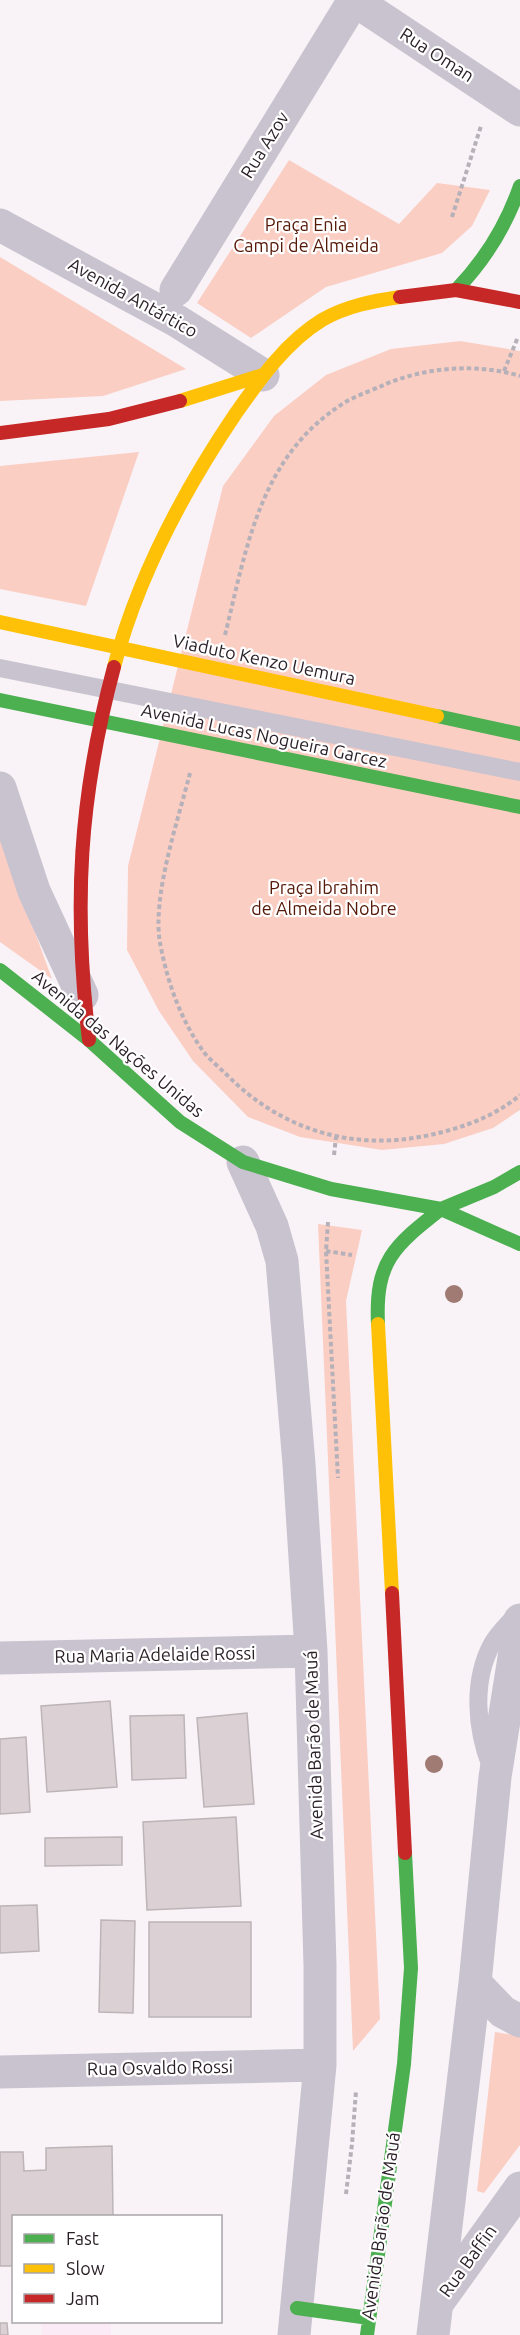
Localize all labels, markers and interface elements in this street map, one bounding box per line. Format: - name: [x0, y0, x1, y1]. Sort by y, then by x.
- street label: Rua Oman: [397, 23, 478, 85]
- street label: Rua Azov: [236, 108, 292, 181]
- park label: Praça Enia Campi de Almeida: [233, 214, 379, 255]
- street label: Avenida Antártico: [66, 253, 201, 341]
- street label: Viaduto Kenzo Uemura: [171, 630, 357, 688]
- street label: Avenida Lucas Nogueira Garcez: [140, 699, 389, 771]
- park label: Praça Ibrahim de Almeida Nobre: [251, 877, 397, 918]
- street label: Avenida das Nações Unidas: [29, 966, 209, 1121]
- street label: Rua Maria Adelaide Rossi: [54, 1642, 256, 1666]
- street label: Avenida Barão de Mauá: [300, 1650, 326, 1840]
- street label: Rua Osvaldo Rossi: [87, 2056, 233, 2078]
- street label: Avenida Barão de Mauá: [357, 2131, 403, 2321]
- legend: [12, 2215, 222, 2323]
- street label: Rua Baffin: [434, 2221, 500, 2300]
- text: Fast: [66, 2228, 99, 2248]
- text: Slow: [66, 2258, 105, 2278]
- text: Jam: [66, 2288, 100, 2308]

